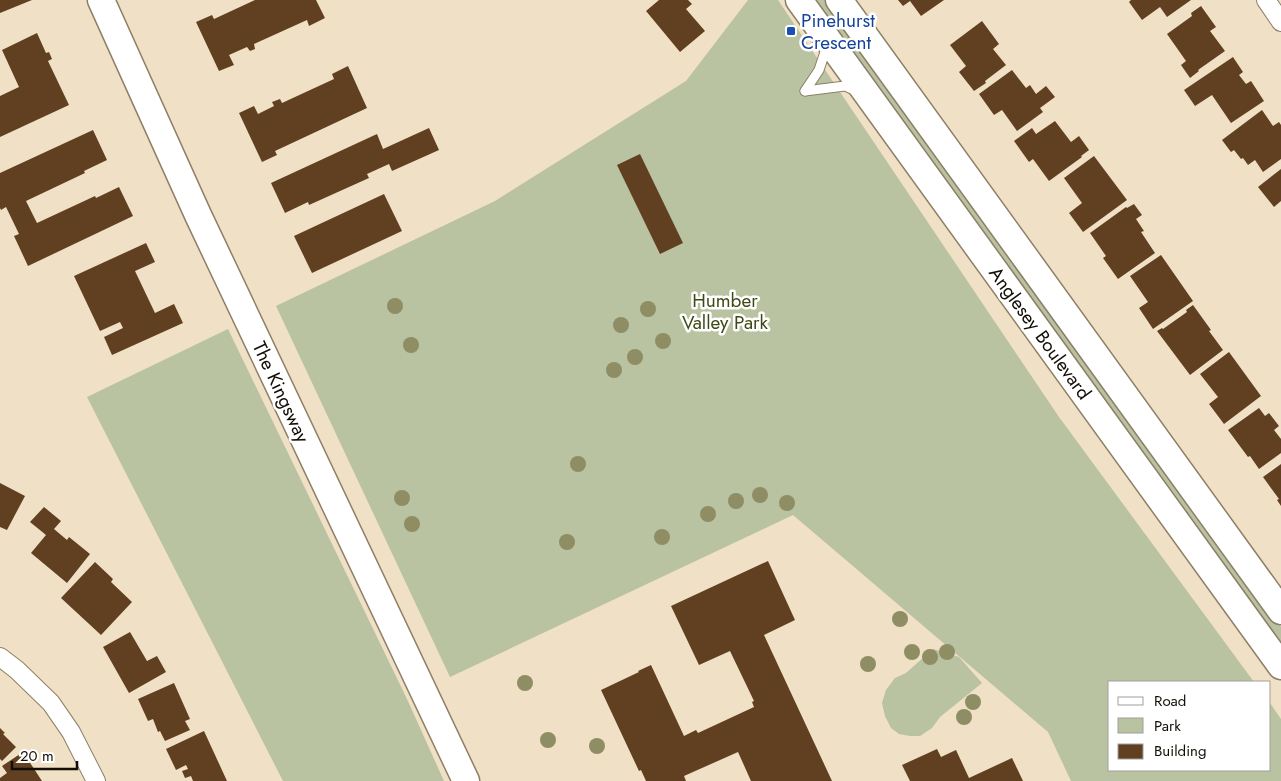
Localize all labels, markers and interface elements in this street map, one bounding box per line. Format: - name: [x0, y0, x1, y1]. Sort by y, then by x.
- place label: Pinehurst Crescent: [801, 7, 875, 56]
- marker: Pinehurst Crescent: [785, 25, 797, 37]
- street label: Anglesey Boulevard: [983, 261, 1097, 405]
- park label: Humber Valley Park: [682, 287, 769, 336]
- street label: The Kingsway: [246, 337, 316, 448]
- legend: [1108, 681, 1271, 771]
- text: Road: [1154, 690, 1186, 712]
- text: Park: [1154, 715, 1181, 737]
- scale bar: [12, 738, 78, 770]
- text: Building: [1154, 740, 1206, 762]
- text: 20 m: [20, 745, 54, 767]

